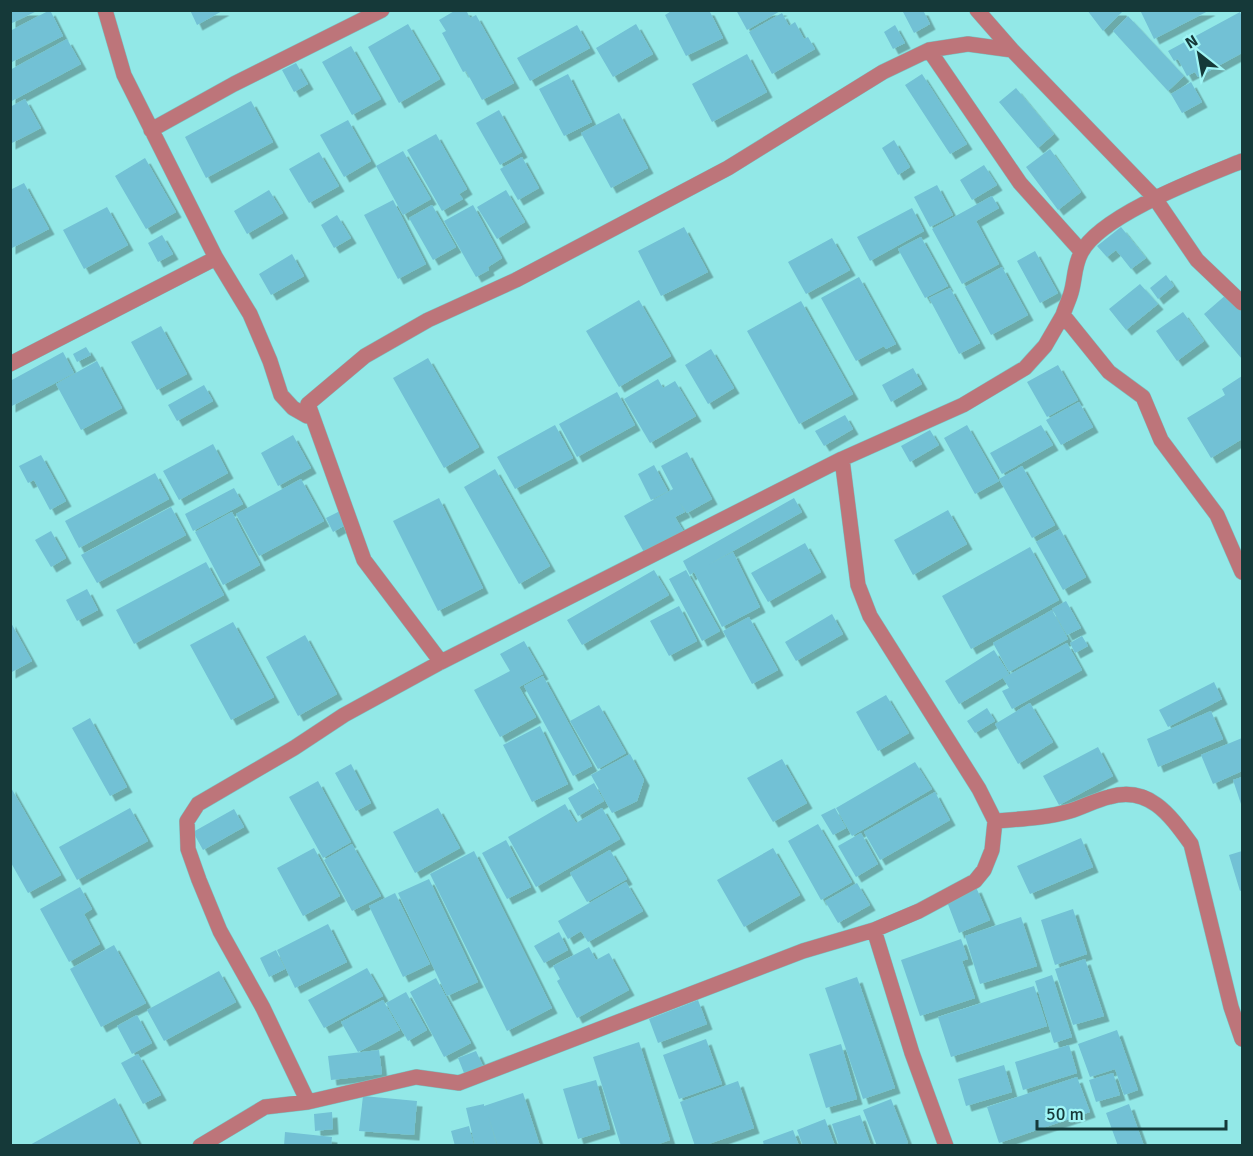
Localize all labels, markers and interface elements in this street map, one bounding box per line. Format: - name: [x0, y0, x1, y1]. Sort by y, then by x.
- north arrow: [1169, 24, 1229, 84]
- text: N: [1182, 31, 1202, 53]
- scale bar: [1037, 1093, 1226, 1131]
- text: 50 m: [1046, 1103, 1084, 1125]

